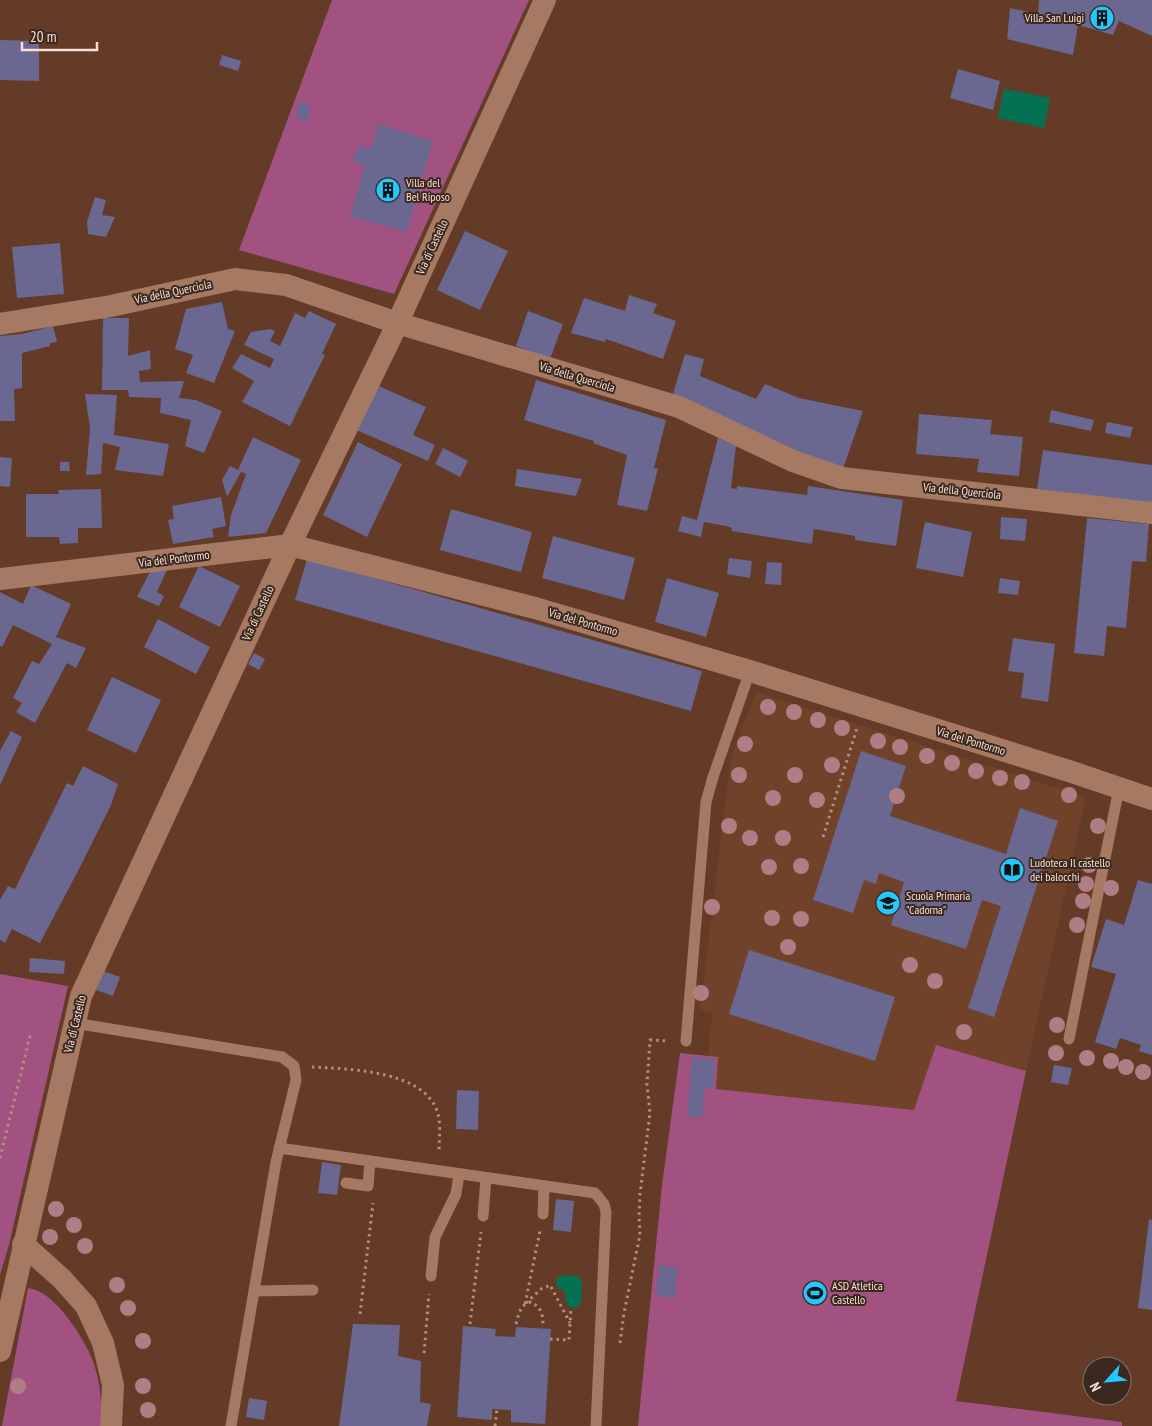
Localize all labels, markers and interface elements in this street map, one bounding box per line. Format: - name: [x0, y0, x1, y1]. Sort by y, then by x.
- building icon: Villa San Luigi: [1089, 5, 1115, 31]
- place label: Villa San Luigi: [1024, 10, 1084, 25]
- scale bar: [22, 20, 98, 52]
- text: 20 m: [30, 27, 56, 46]
- place label: Villa del Bel Riposo: [405, 175, 450, 204]
- building icon: Villa del Bel Riposo: [375, 177, 401, 203]
- street label: Via di Castello: [412, 217, 451, 278]
- street label: Via della Querciola: [132, 276, 213, 307]
- street label: Via della Querciola: [537, 358, 617, 395]
- street label: Via della Querciola: [921, 479, 1002, 502]
- street label: Via del Pontormo: [137, 547, 210, 570]
- street label: Via di Castello: [238, 583, 277, 644]
- street label: Via del Pontormo: [546, 604, 619, 639]
- street label: Via del Pontormo: [934, 723, 1007, 758]
- place label: Ludoteca Il castello dei balocchi: [1030, 855, 1110, 884]
- library icon: Ludoteca Il castello dei balocchi: [999, 857, 1025, 883]
- place label: Scuola Primaria "Cadorna": [906, 888, 970, 917]
- school or university icon: Scuola Primaria "Cadorna": [875, 890, 901, 916]
- street label: Via di Castello: [60, 993, 89, 1055]
- place label: ASD Atletica Castello: [832, 1278, 883, 1307]
- sports icon: ASD Atletica Castello: [802, 1280, 828, 1306]
- north arrow: [1082, 1356, 1132, 1406]
- text: N: [1086, 1379, 1105, 1394]

